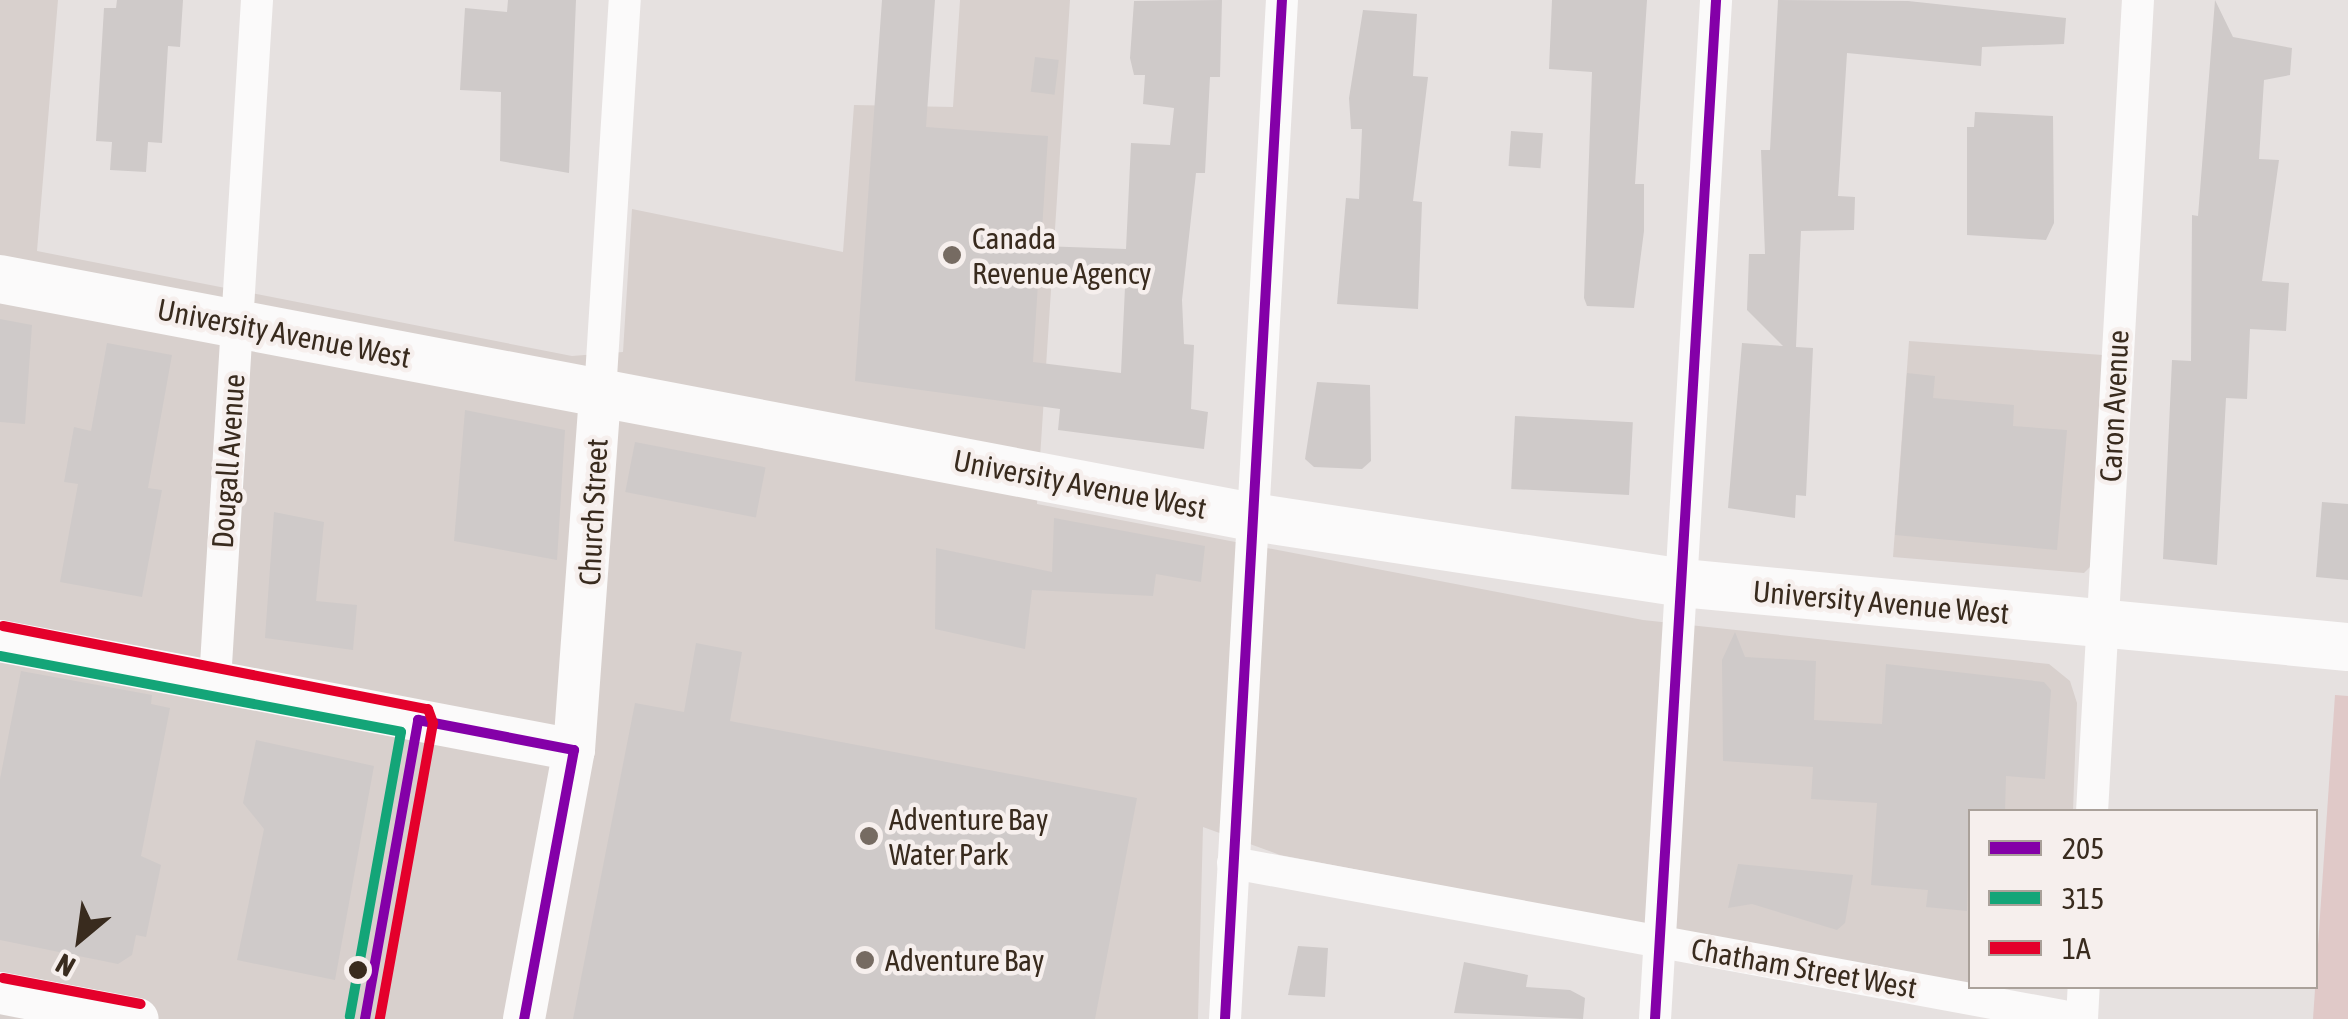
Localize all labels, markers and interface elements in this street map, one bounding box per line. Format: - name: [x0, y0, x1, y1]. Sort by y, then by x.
- place label: Canada Revenue Agency: [972, 220, 1151, 290]
- marker: Canada Revenue Agency: [941, 244, 963, 266]
- street label: University Avenue West: [154, 291, 414, 375]
- street label: Caron Avenue: [2092, 329, 2136, 483]
- street label: Dougall Avenue: [204, 373, 252, 549]
- street label: Church Street: [571, 438, 615, 586]
- street label: University Avenue West: [950, 442, 1210, 526]
- street label: University Avenue West: [1751, 573, 2011, 631]
- place label: Adventure Bay Water Park: [889, 801, 1048, 872]
- legend: [1968, 809, 2318, 989]
- marker: Adventure Bay Water Park: [858, 825, 880, 847]
- text: 205: [2062, 831, 2104, 865]
- text: 315: [2062, 881, 2104, 915]
- north arrow: [30, 889, 130, 989]
- street label: Chatham Street West: [1688, 930, 1920, 1006]
- text: 1A: [2062, 931, 2091, 965]
- place label: Adventure Bay: [885, 942, 1044, 978]
- text: N: [50, 947, 80, 983]
- marker: Adventure Bay: [854, 949, 876, 971]
- unlabelled marker: [348, 960, 368, 980]

